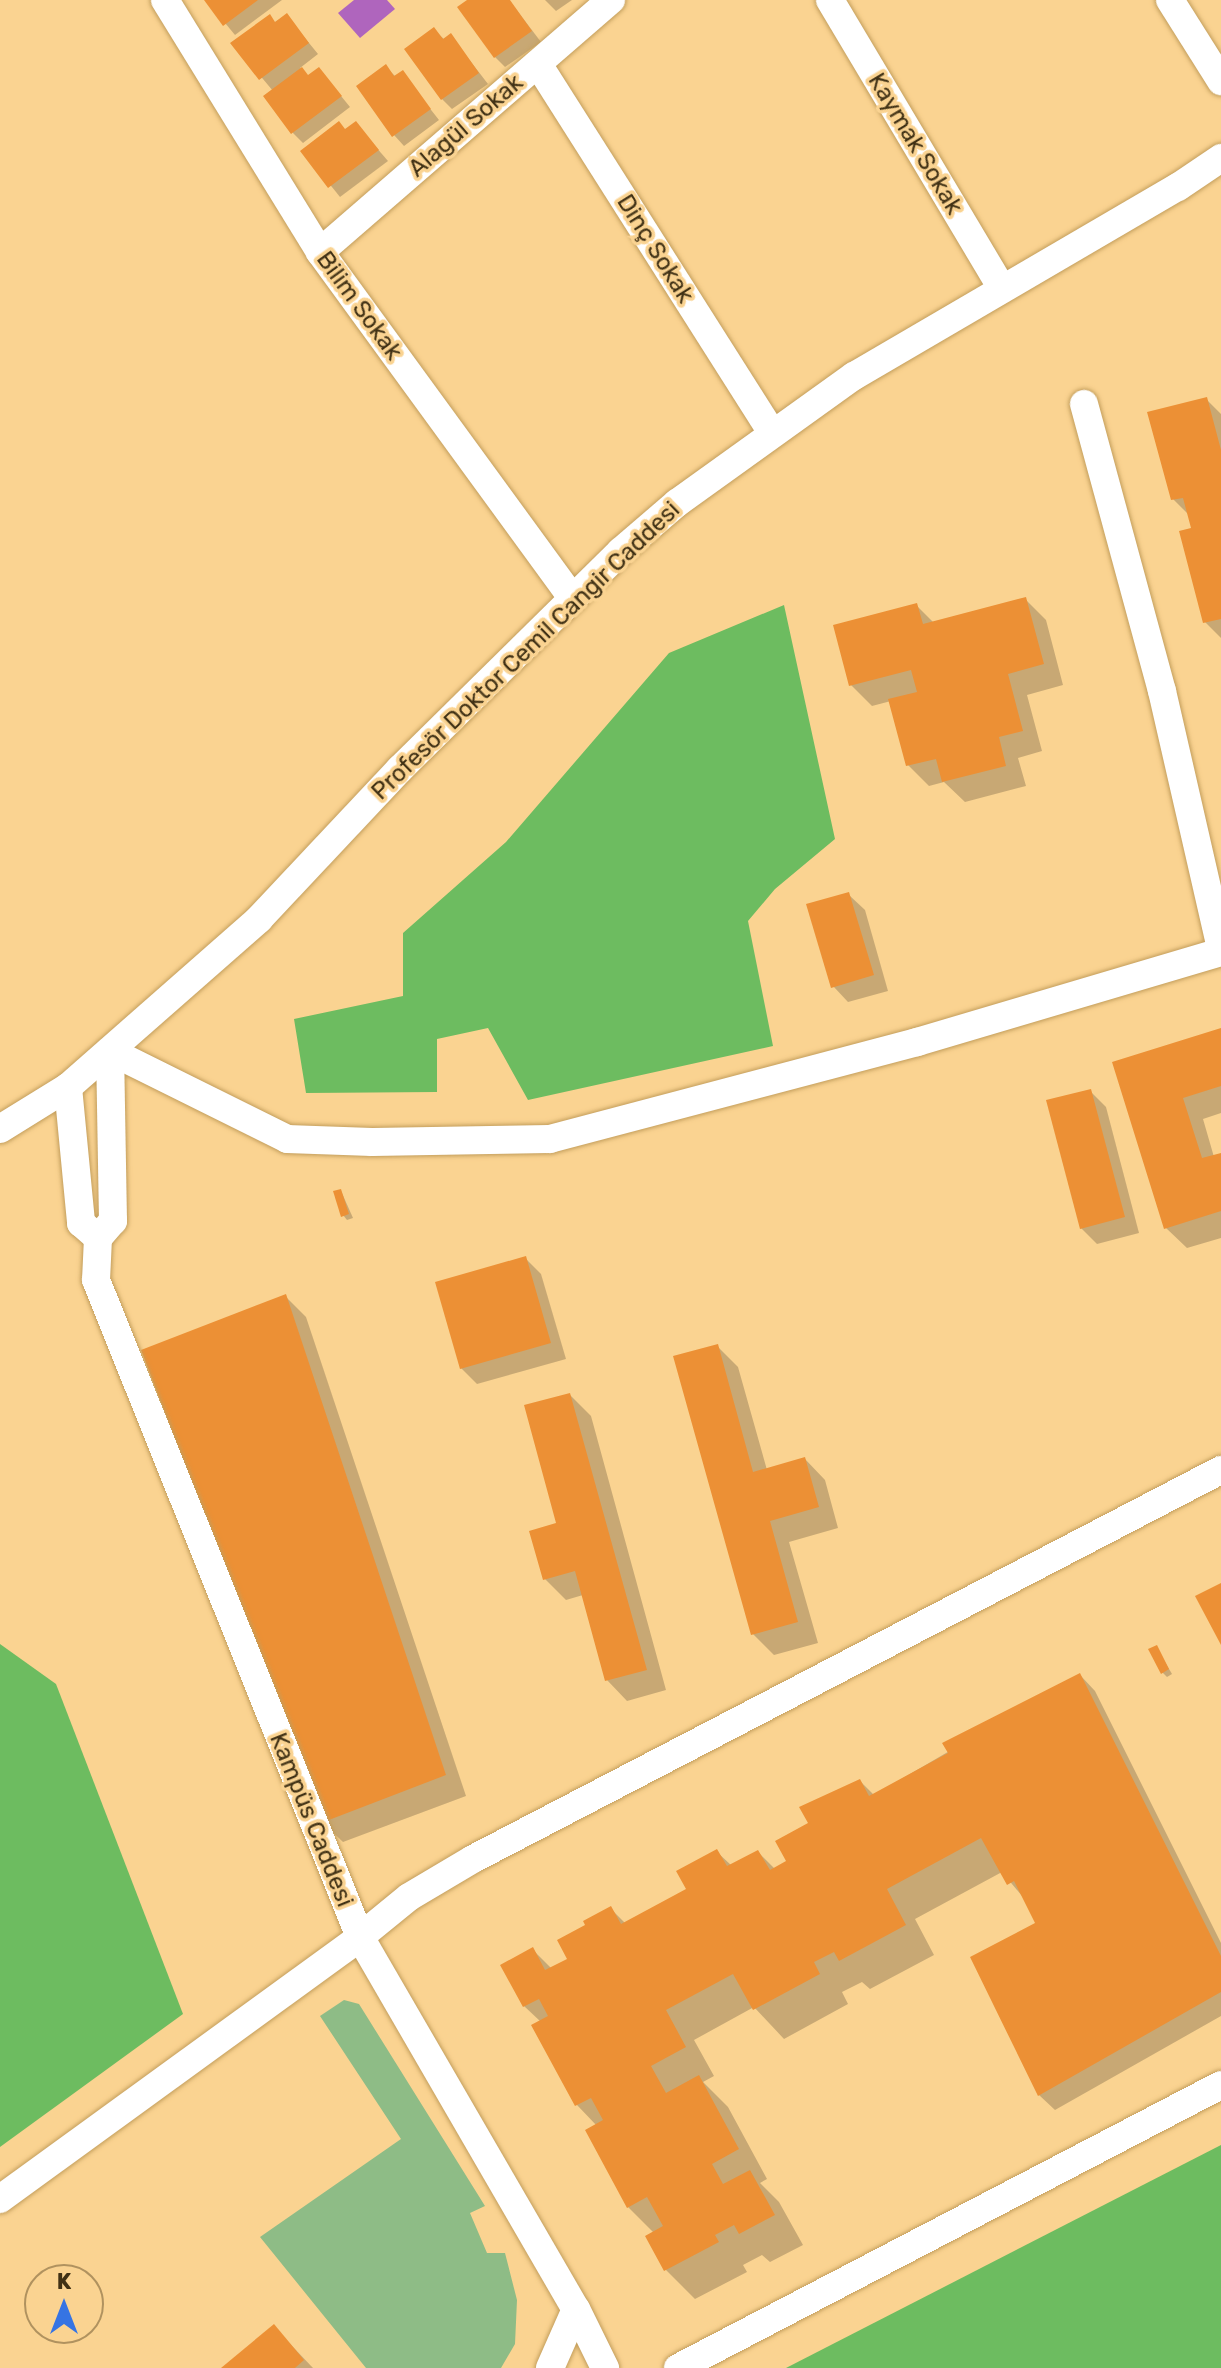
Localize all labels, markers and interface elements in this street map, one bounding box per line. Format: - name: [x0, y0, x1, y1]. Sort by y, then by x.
- street label: Kaymak Sokak: [862, 68, 968, 220]
- street label: Alagül Sokak: [403, 69, 529, 183]
- street label: Dinç Sokak: [610, 189, 700, 309]
- street label: Bilim Sokak: [310, 246, 408, 366]
- street label: Profesör Doktor Cemil Cangir Caddesi: [365, 495, 687, 807]
- street label: Kampüs Caddesi: [263, 1729, 359, 1911]
- north arrow: [24, 2264, 104, 2344]
- text: K: [57, 2268, 71, 2295]

